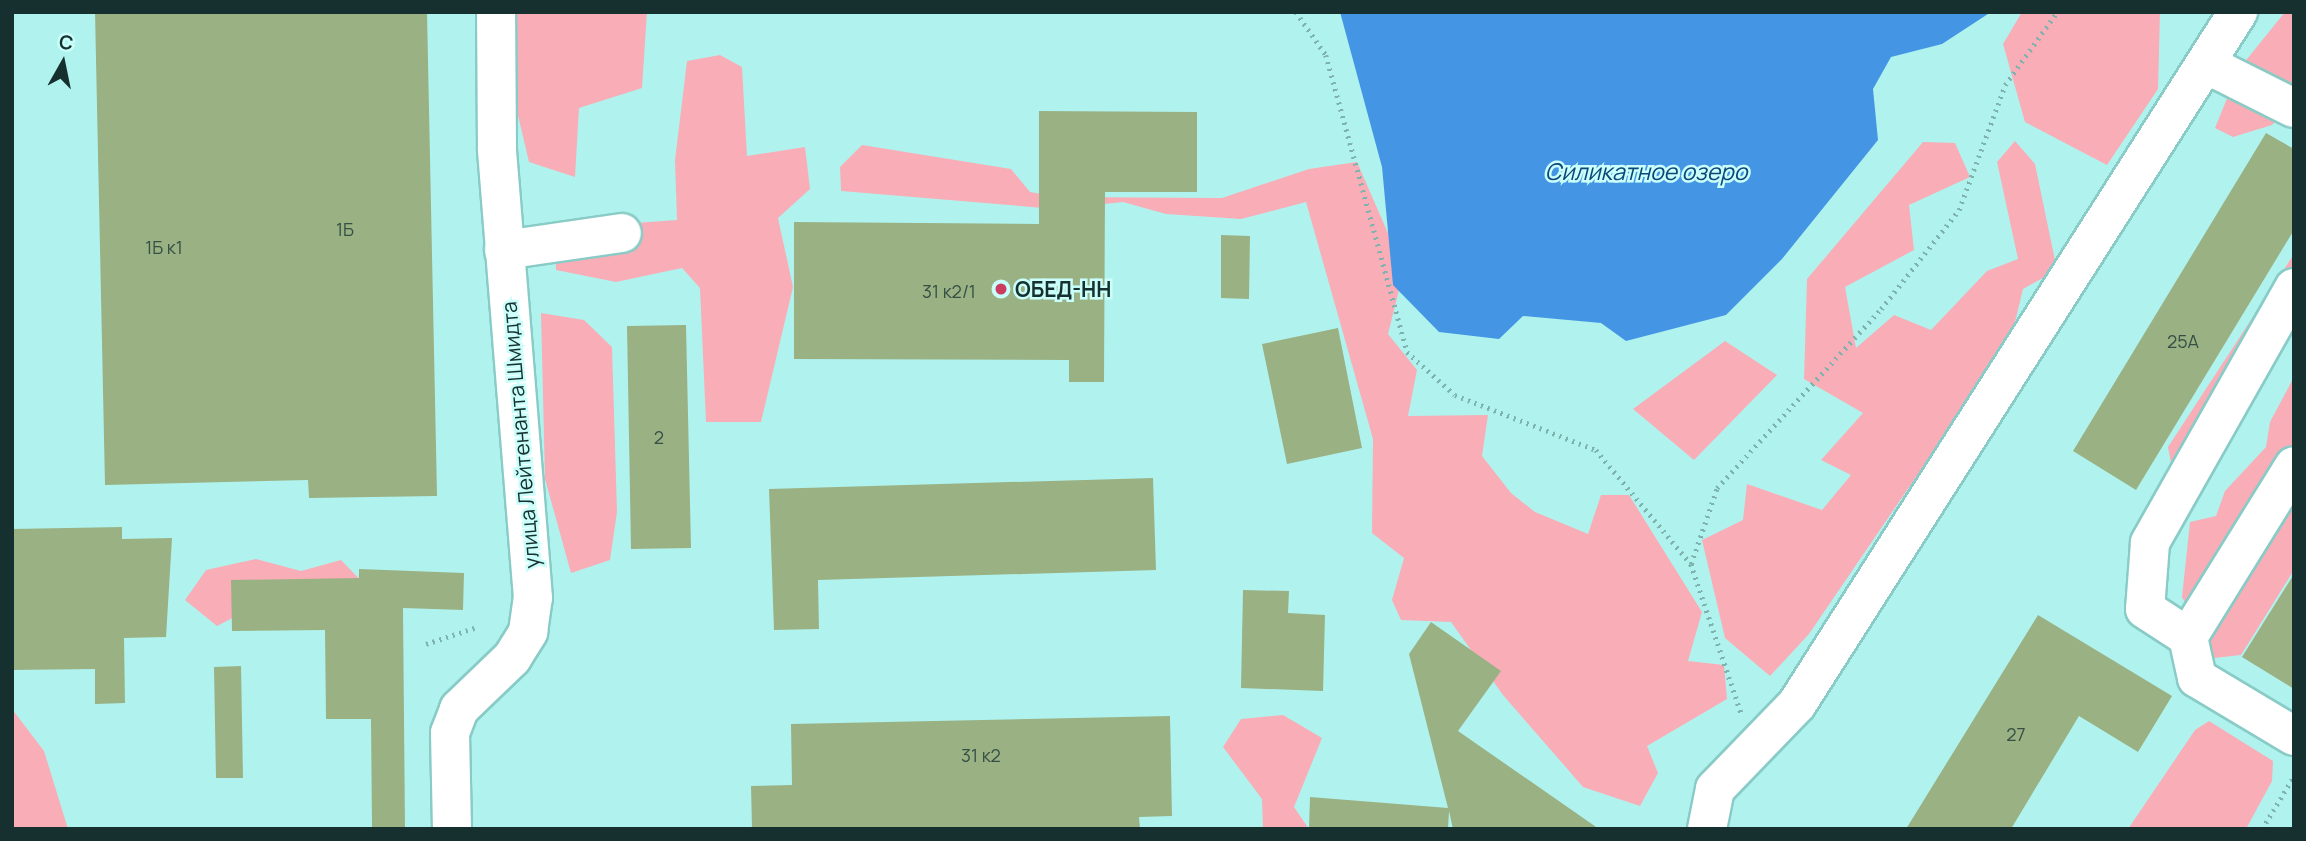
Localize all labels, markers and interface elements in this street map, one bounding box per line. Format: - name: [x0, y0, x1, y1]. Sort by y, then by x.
- north arrow: [28, 28, 98, 98]
- text: С: [57, 28, 75, 56]
- water label: Силикатное озеро: [1545, 157, 1747, 185]
- house number: 1Б: [336, 218, 354, 240]
- house number: 1Б к1: [145, 236, 183, 258]
- place label: ОБЕД-НН: [1015, 276, 1111, 302]
- house number: 31 к2/1: [922, 280, 976, 302]
- marker: ОБЕД-НН: [993, 281, 1009, 297]
- street label: улица Лейтенанта Шмидта: [496, 300, 544, 570]
- house number: 25А: [2167, 330, 2199, 352]
- house number: 2: [654, 426, 664, 448]
- house number: 27: [2006, 723, 2026, 745]
- house number: 31 к2: [961, 744, 1001, 766]

